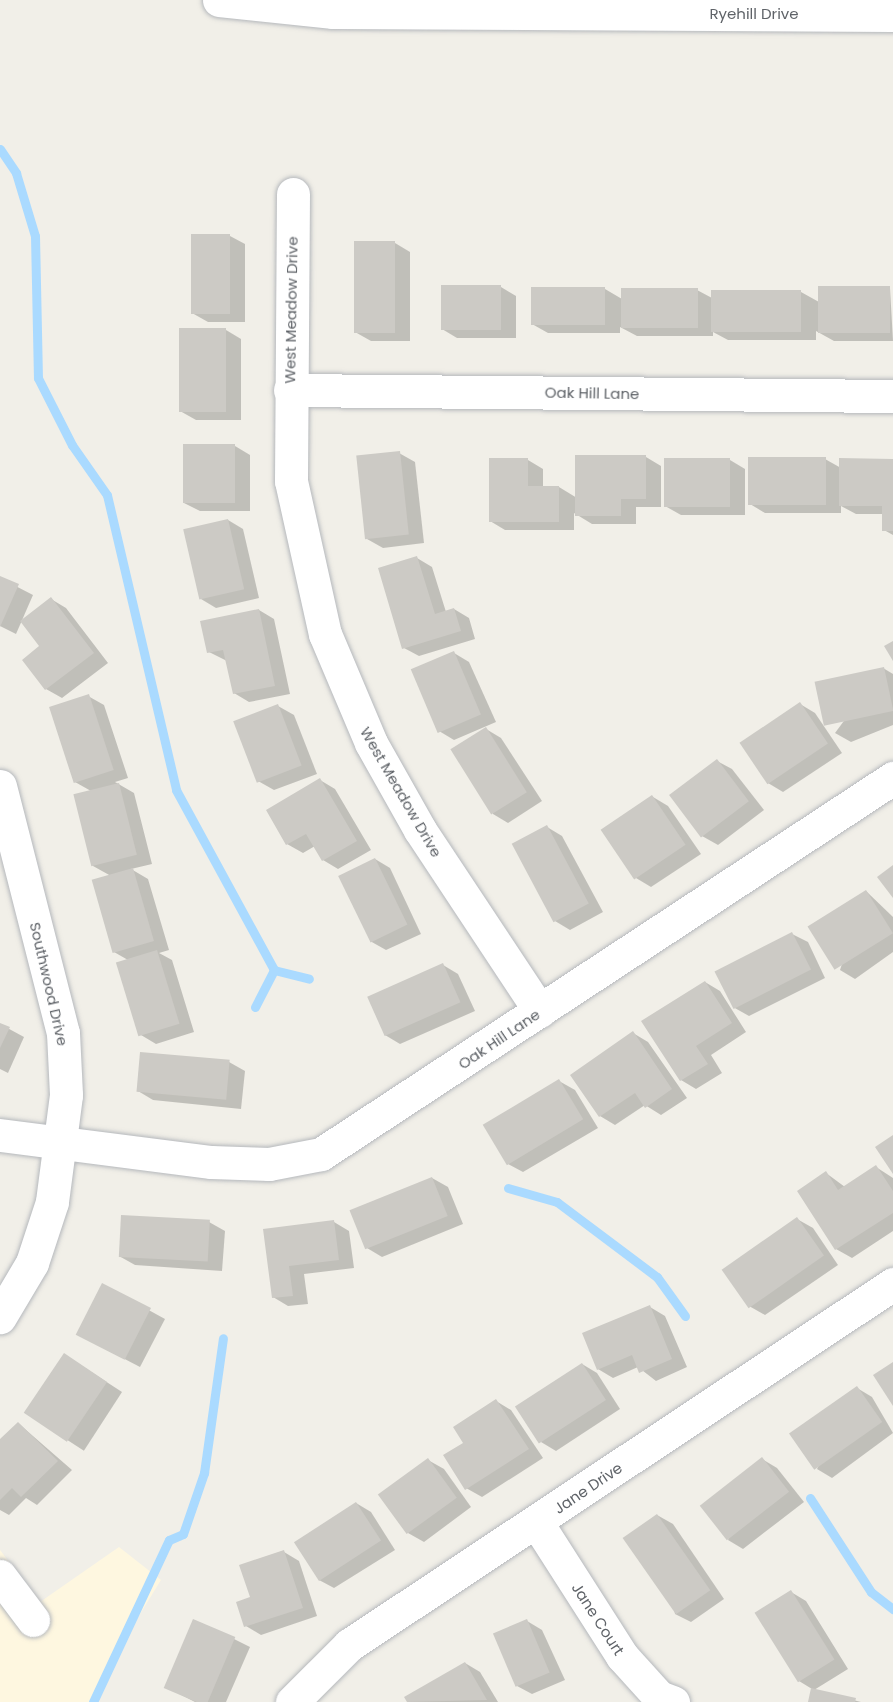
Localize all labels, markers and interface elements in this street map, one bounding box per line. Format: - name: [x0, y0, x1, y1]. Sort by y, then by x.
- street label: Ryehill Drive: [709, 5, 799, 23]
- street label: West Meadow Drive: [281, 236, 301, 384]
- street label: Oak Hill Lane: [545, 383, 639, 403]
- street label: West Meadow Drive: [356, 724, 446, 860]
- street label: Southwood Drive: [26, 920, 72, 1048]
- street label: Oak Hill Lane: [455, 1005, 543, 1073]
- street label: Jane Drive: [550, 1459, 626, 1517]
- street label: Jane Court: [568, 1579, 628, 1659]

